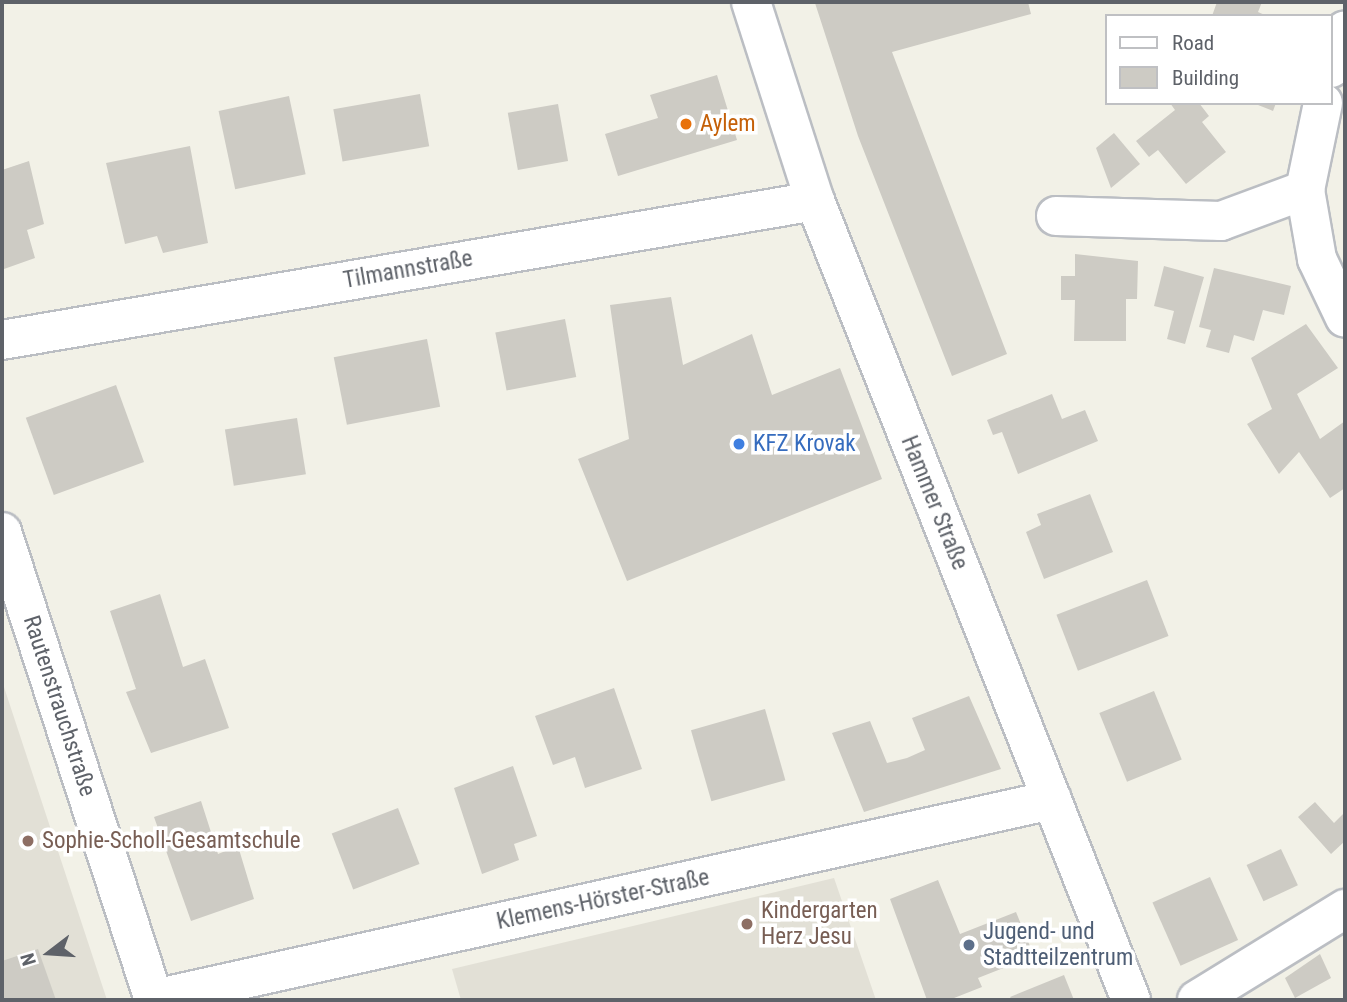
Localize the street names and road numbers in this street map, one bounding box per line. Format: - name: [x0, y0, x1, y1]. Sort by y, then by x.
- street label: Tilmannstraße: [341, 245, 475, 295]
- street label: Hammer Straße: [895, 432, 973, 574]
- street label: Rautenstrauchstraße: [17, 612, 101, 800]
- street label: Klemens-Hörster-Straße: [494, 864, 712, 936]

